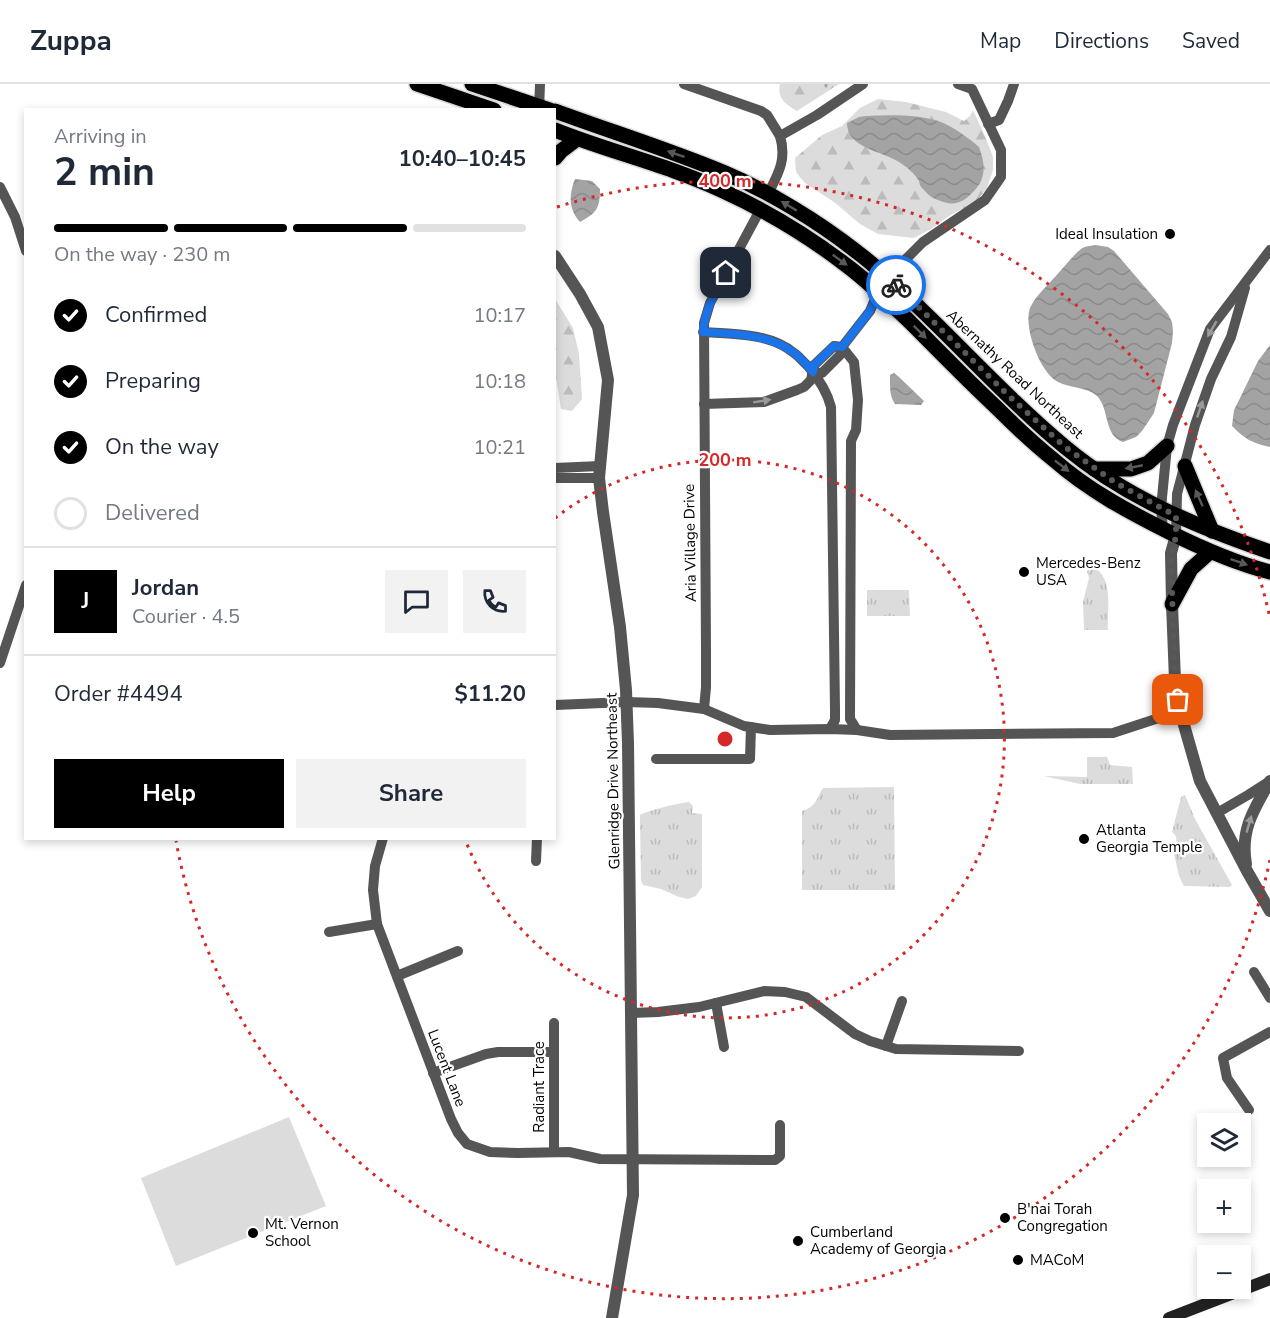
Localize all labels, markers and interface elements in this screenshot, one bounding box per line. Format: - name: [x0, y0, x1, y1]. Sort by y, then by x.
- text: Zuppa: [30, 22, 112, 60]
- text: Map: [980, 27, 1021, 55]
- text: Directions: [1054, 27, 1149, 55]
- text: Saved: [1182, 27, 1240, 55]
- text: Arriving in: [54, 123, 147, 150]
- text: 10:40–10:45: [398, 144, 526, 174]
- text: 2 min: [54, 146, 155, 199]
- one-way arrow: [667, 149, 685, 158]
- text: 400 m: [698, 169, 752, 193]
- one-way arrow: [781, 201, 797, 212]
- place label: Ideal Insulation: [1055, 224, 1158, 244]
- marker: Ideal Insulation: [1163, 227, 1177, 241]
- text: On the way · 230 m: [54, 241, 230, 268]
- pin: [700, 247, 751, 298]
- one-way arrow: [832, 254, 847, 266]
- courier: [866, 255, 926, 315]
- icon: home: [709, 256, 742, 289]
- icon: bike: [880, 269, 913, 302]
- icon: check: [54, 299, 87, 332]
- text: Confirmed: [105, 300, 207, 330]
- text: 10:17: [473, 302, 526, 329]
- street label: Abernathy Road Northeast: [942, 305, 1088, 443]
- one-way arrow: [1207, 321, 1217, 338]
- one-way arrow: [912, 325, 926, 339]
- icon: check: [54, 365, 87, 398]
- text: Preparing: [105, 366, 201, 396]
- text: 10:18: [473, 368, 526, 395]
- one-way arrow: [753, 396, 772, 405]
- one-way arrow: [1196, 400, 1206, 418]
- icon: check: [54, 431, 87, 464]
- text: On the way: [105, 432, 219, 462]
- text: 10:21: [473, 434, 526, 461]
- text: 200 m: [698, 448, 752, 472]
- one-way arrow: [1054, 460, 1069, 472]
- one-way arrow: [1124, 463, 1143, 472]
- street label: Aria Village Drive: [679, 484, 701, 602]
- one-way arrow: [1194, 489, 1204, 507]
- text: Delivered: [105, 498, 200, 528]
- place label: Mercedes-Benz USA: [1036, 553, 1141, 590]
- one-way arrow: [1230, 557, 1248, 567]
- marker: Mercedes-Benz USA: [1017, 565, 1031, 579]
- button: chat: [385, 570, 448, 633]
- button: phone: [463, 570, 526, 633]
- text: Jordan: [132, 573, 199, 603]
- text: J: [82, 586, 89, 616]
- text: Courier · 4.5: [132, 603, 240, 630]
- pin: [1152, 674, 1203, 725]
- text: Order #4494: [54, 679, 183, 709]
- text: $11.20: [455, 679, 526, 709]
- icon: bag: [1161, 683, 1194, 716]
- street label: Glenridge Drive Northeast: [601, 692, 625, 870]
- centre of rings: [715, 729, 735, 749]
- button: Help: [54, 759, 284, 828]
- button: Share: [296, 759, 526, 828]
- one-way arrow: [1245, 815, 1254, 833]
- place label: Atlanta Georgia Temple: [1096, 820, 1202, 857]
- marker: Atlanta Georgia Temple: [1077, 832, 1091, 846]
- street label: Lucent Lane: [423, 1026, 471, 1110]
- street label: Radiant Trace: [529, 1041, 549, 1133]
- map controls: [1197, 1113, 1251, 1299]
- button: layers: [1197, 1113, 1251, 1167]
- button: +: [1197, 1179, 1251, 1233]
- place label: B'nai Torah Congregation: [1017, 1199, 1108, 1236]
- marker: B'nai Torah Congregation: [998, 1211, 1012, 1225]
- place label: Mt. Vernon School: [265, 1214, 339, 1251]
- place label: Cumberland Academy of Georgia: [810, 1222, 947, 1259]
- marker: Mt. Vernon School: [246, 1226, 260, 1240]
- marker: Cumberland Academy of Georgia: [791, 1234, 805, 1248]
- button: −: [1197, 1245, 1251, 1299]
- place label: MACoM: [1030, 1250, 1084, 1270]
- marker: MACoM: [1011, 1253, 1025, 1267]

